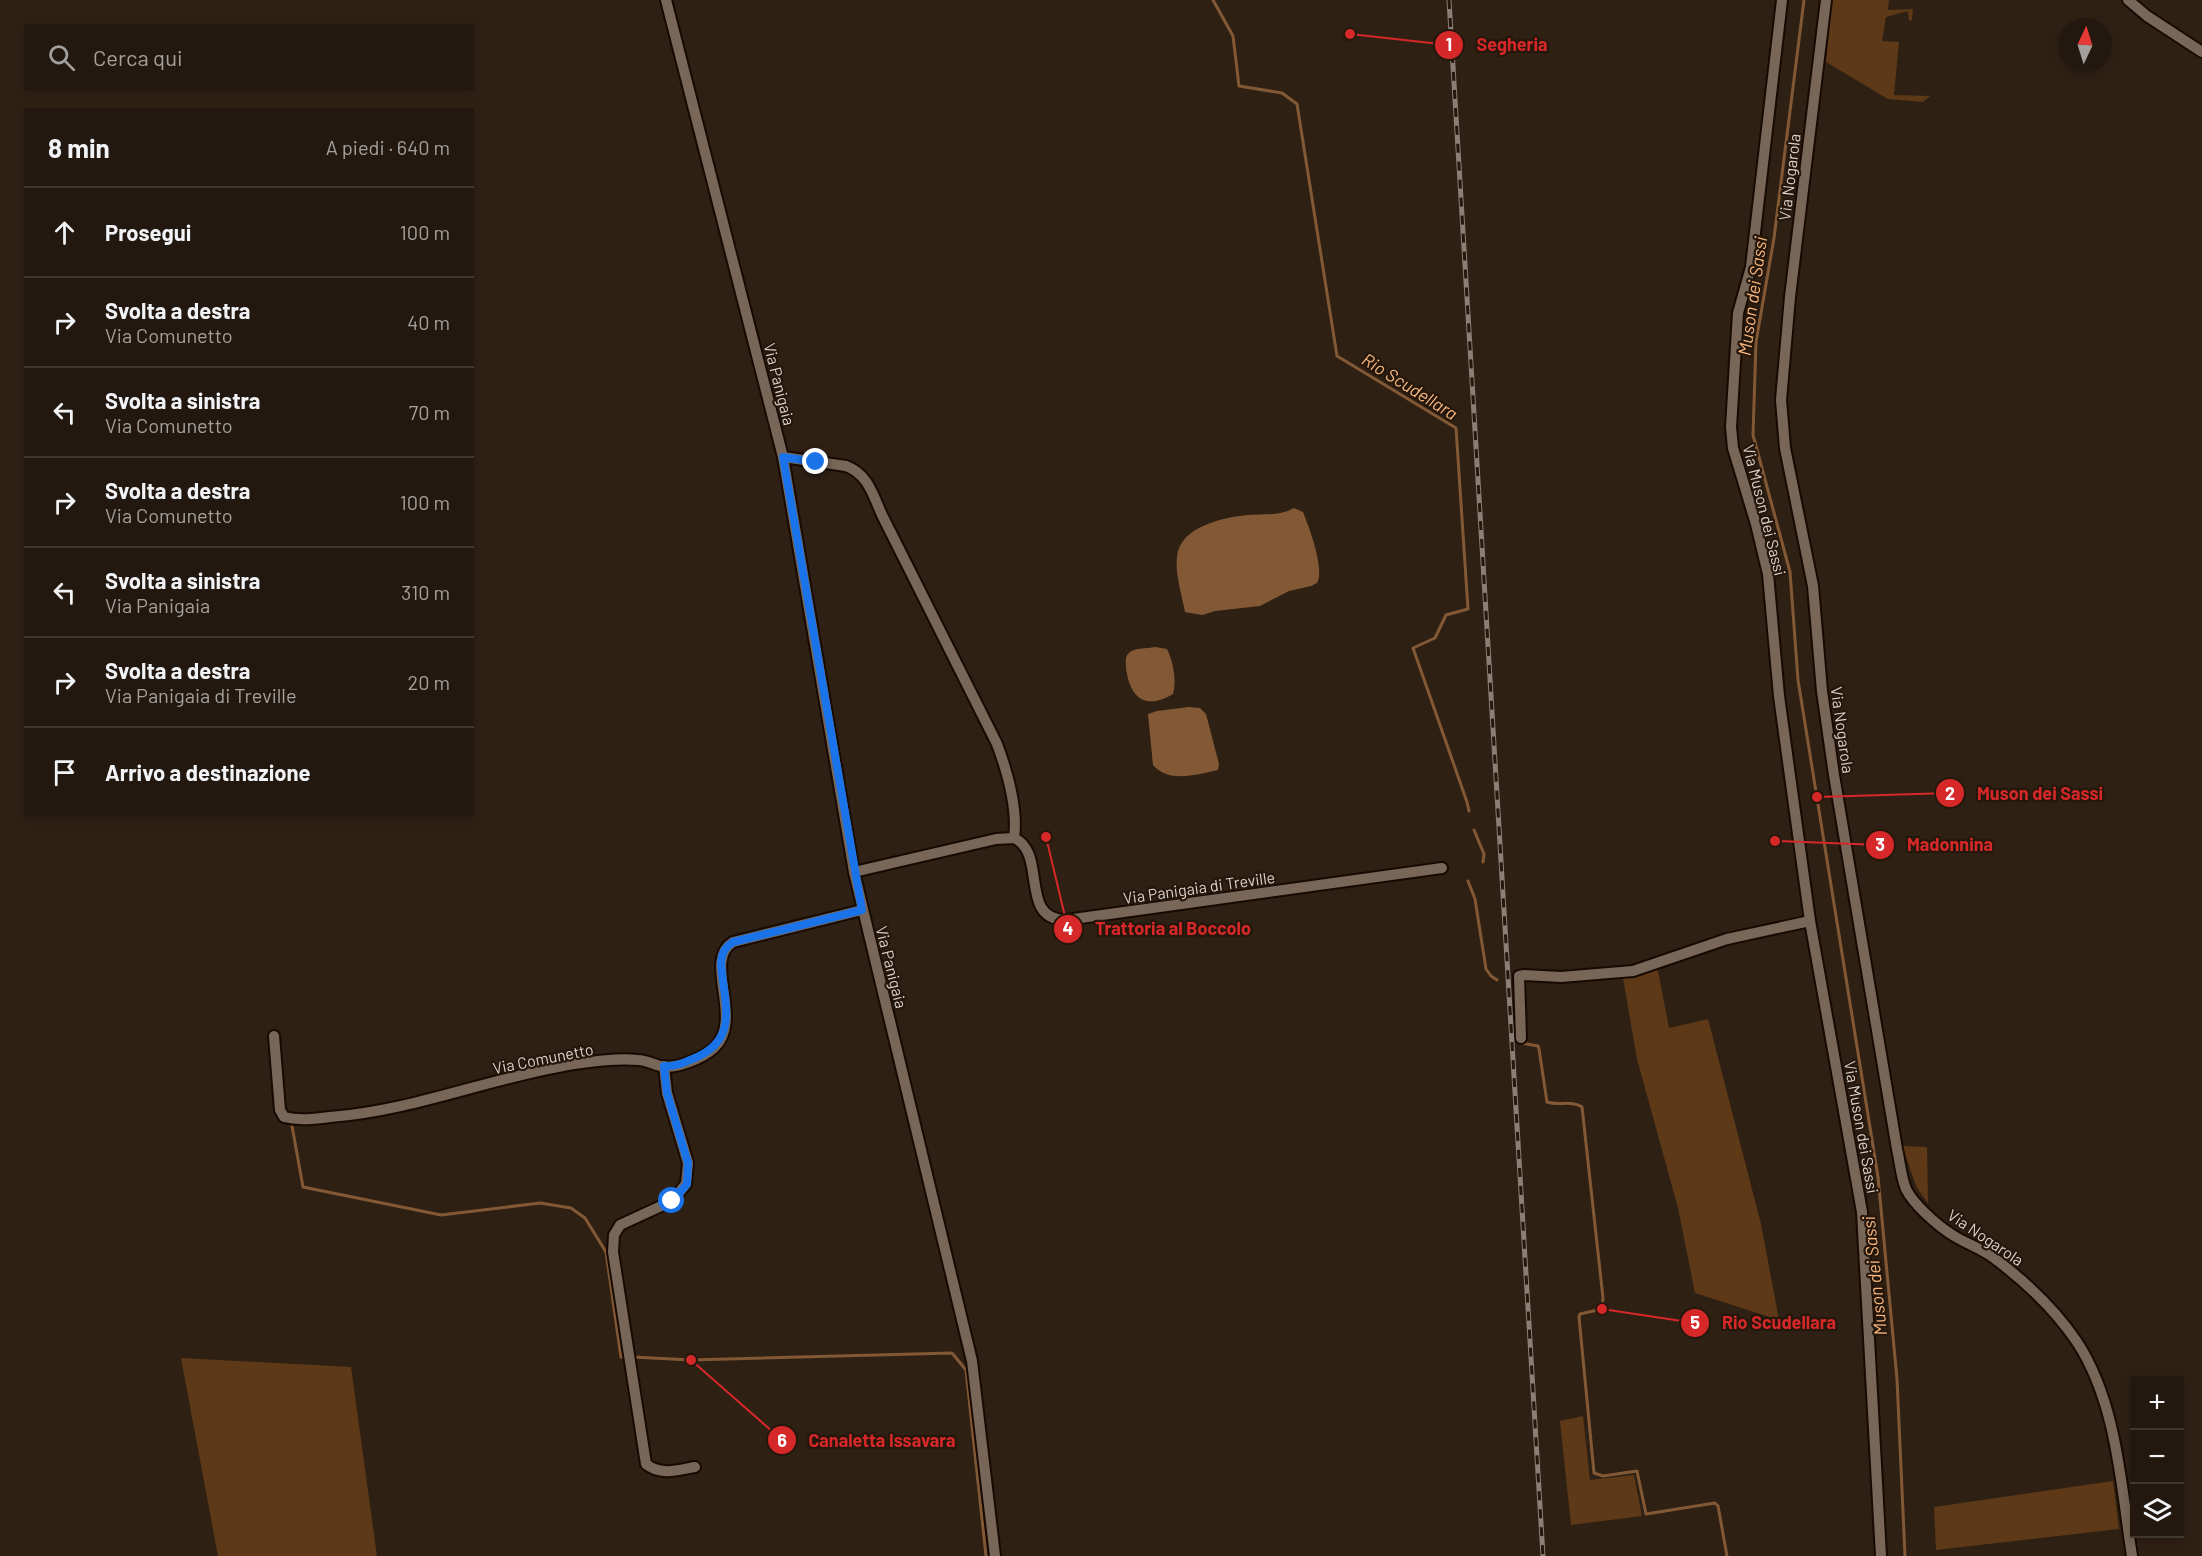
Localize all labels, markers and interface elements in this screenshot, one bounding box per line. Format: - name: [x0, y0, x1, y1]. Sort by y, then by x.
- north arrow: [2058, 18, 2112, 72]
- search box: [24, 24, 474, 90]
- callout: Segheria: [1434, 27, 1560, 63]
- text: 1: [1446, 33, 1452, 55]
- text: Segheria: [1476, 33, 1548, 55]
- icon: search: [45, 41, 78, 74]
- text: Cerca qui: [93, 44, 183, 70]
- text: 8 min: [48, 132, 110, 163]
- street label: Via Nogarola: [1774, 132, 1804, 222]
- text: A piedi · 640 m: [326, 135, 450, 159]
- icon: ahead: [48, 216, 81, 249]
- text: Prosegui: [105, 219, 191, 245]
- text: 100 m: [400, 220, 450, 244]
- water label: Muson dei Sassi: [1733, 234, 1771, 357]
- text: Svolta a destra: [105, 297, 250, 323]
- icon: right: [48, 306, 81, 339]
- text: 40 m: [407, 310, 450, 334]
- text: Via Comunetto: [105, 323, 233, 347]
- street label: Via Panigaia: [761, 341, 799, 427]
- water label: Rio Scudellara: [1358, 348, 1462, 424]
- text: Svolta a sinistra: [105, 387, 260, 413]
- icon: left: [48, 396, 81, 429]
- text: 70 m: [409, 400, 450, 424]
- text: Via Comunetto: [105, 413, 233, 437]
- street label: Via Muson dei Sassi: [1740, 442, 1790, 578]
- route end: [802, 448, 828, 474]
- text: Svolta a destra: [105, 477, 250, 503]
- icon: right: [48, 486, 81, 519]
- text: 100 m: [400, 490, 450, 514]
- text: Via Comunetto: [105, 503, 233, 527]
- text: Svolta a sinistra: [105, 567, 260, 593]
- icon: left: [48, 576, 81, 609]
- text: 310 m: [401, 580, 450, 604]
- text: Via Panigaia: [105, 593, 210, 617]
- text: Svolta a destra: [105, 657, 250, 683]
- icon: right: [48, 666, 81, 699]
- text: 20 m: [407, 670, 450, 694]
- text: Via Panigaia di Treville: [105, 683, 297, 707]
- street label: Via Nogarola: [1828, 685, 1858, 775]
- icon: arrive: [48, 756, 81, 789]
- text: Arrivo a destinazione: [105, 759, 311, 785]
- callout: Muson dei Sassi: [1935, 775, 2115, 811]
- text: 2: [1945, 782, 1955, 804]
- text: Muson dei Sassi: [1977, 782, 2103, 804]
- callout: Madonnina: [1865, 827, 2006, 863]
- text: 3: [1875, 833, 1885, 855]
- text: Madonnina: [1907, 833, 1993, 855]
- street label: Via Panigaia di Treville: [1122, 867, 1276, 907]
- callout: Trattoria al Boccolo: [1053, 911, 1263, 947]
- text: 4: [1063, 917, 1074, 939]
- text: Trattoria al Boccolo: [1095, 917, 1251, 939]
- street label: Via Panigaia: [873, 924, 911, 1010]
- street label: Via Comunetto: [491, 1039, 595, 1077]
- street label: Via Muson dei Sassi: [1841, 1059, 1883, 1195]
- route start: [658, 1187, 684, 1213]
- street label: Via Nogarola: [1944, 1205, 2028, 1269]
- water label: Muson dei Sassi: [1857, 1215, 1891, 1337]
- callout: Rio Scudellara: [1680, 1305, 1848, 1341]
- text: 5: [1690, 1311, 1700, 1333]
- text: Rio Scudellara: [1722, 1311, 1836, 1333]
- map controls: [2130, 1376, 2184, 1538]
- button: +: [2130, 1376, 2184, 1430]
- callout: Canaletta Issavara: [767, 1422, 968, 1458]
- text: 6: [777, 1429, 787, 1451]
- text: Canaletta Issavara: [808, 1429, 956, 1451]
- button: −: [2130, 1430, 2184, 1484]
- button: layers: [2130, 1484, 2184, 1538]

